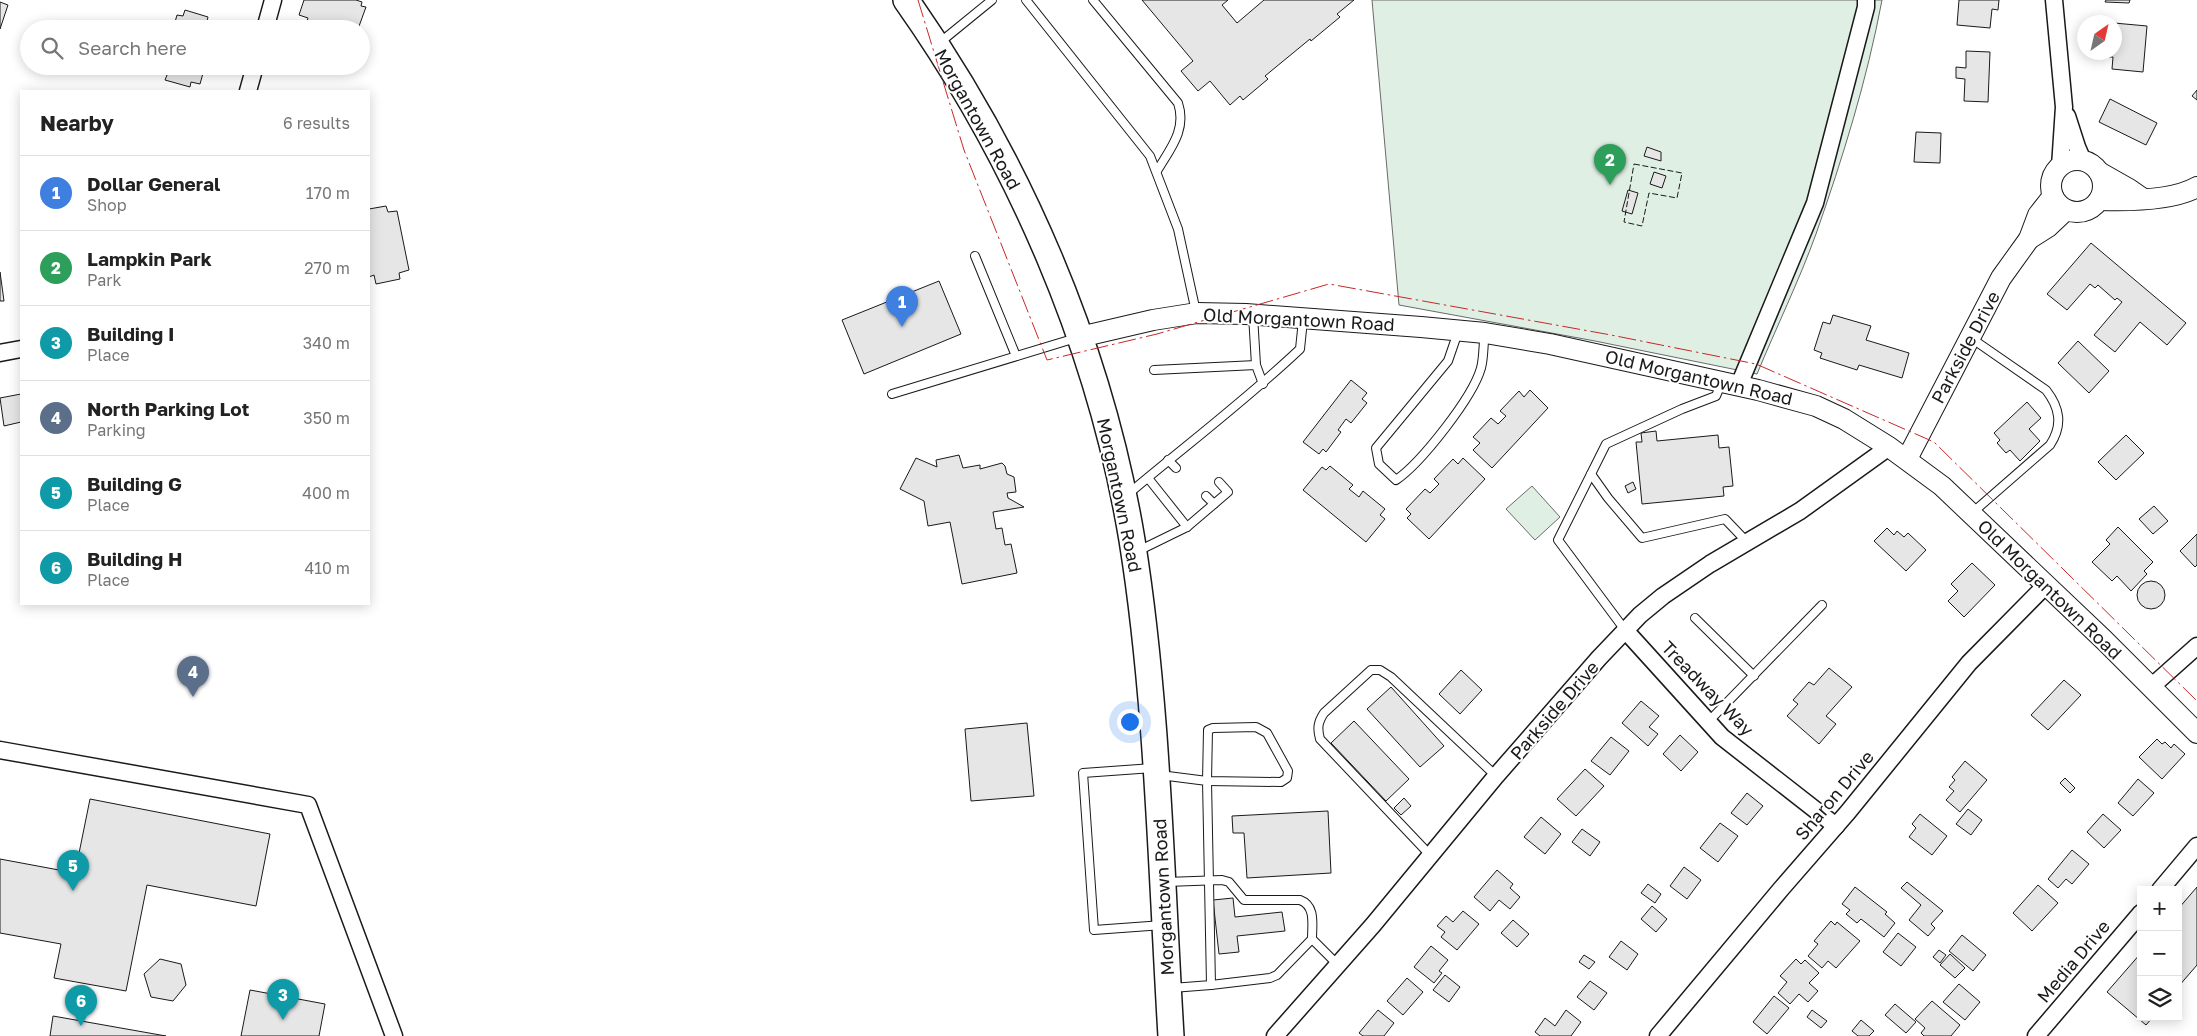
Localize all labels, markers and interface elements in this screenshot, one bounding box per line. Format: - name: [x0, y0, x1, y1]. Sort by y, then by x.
- north arrow: [2077, 15, 2122, 60]
- search box: [20, 20, 370, 75]
- icon: search: [38, 34, 66, 62]
- text: Search here: [78, 36, 187, 59]
- street label: Morgantown Road: [930, 45, 1026, 193]
- text: Nearby: [40, 110, 114, 136]
- text: 6 results: [283, 113, 350, 133]
- pin: 2: [1594, 144, 1626, 185]
- text: Dollar General: [87, 172, 220, 195]
- text: 1: [52, 183, 60, 203]
- text: 170 m: [306, 183, 350, 203]
- text: Shop: [87, 195, 127, 215]
- text: Lampkin Park: [87, 247, 212, 270]
- text: 2: [51, 258, 61, 278]
- text: 270 m: [304, 258, 350, 278]
- text: Park: [87, 270, 122, 290]
- pin: 1: [886, 286, 918, 327]
- street label: Parkside Drive: [1926, 287, 2004, 407]
- street label: Old Morgantown Road: [1203, 303, 1395, 335]
- text: Building I: [87, 322, 174, 345]
- text: 3: [51, 333, 61, 353]
- text: 340 m: [303, 333, 350, 353]
- text: Place: [87, 345, 130, 365]
- street label: Old Morgantown Road: [1603, 345, 1795, 409]
- text: North Parking Lot: [87, 397, 249, 420]
- text: 4: [51, 408, 61, 428]
- text: 350 m: [303, 408, 350, 428]
- street label: Morgantown Road: [1093, 416, 1147, 574]
- text: Parking: [87, 420, 146, 440]
- text: Building G: [87, 472, 182, 495]
- text: 5: [51, 483, 61, 503]
- text: 400 m: [302, 483, 350, 503]
- text: Place: [87, 495, 130, 515]
- street label: Old Morgantown Road: [1973, 514, 2127, 664]
- text: Building H: [87, 547, 182, 570]
- text: 6: [51, 558, 61, 578]
- text: 410 m: [304, 558, 350, 578]
- text: Place: [87, 570, 130, 590]
- street label: Treadway Way: [1657, 636, 1759, 740]
- pin: 4: [177, 656, 209, 697]
- street label: Parkside Drive: [1505, 656, 1603, 764]
- your location: [1117, 709, 1143, 735]
- street label: Sharon Drive: [1790, 746, 1878, 844]
- street label: Morgantown Road: [1148, 818, 1178, 976]
- pin: 5: [57, 850, 89, 891]
- map controls: [2137, 886, 2182, 1021]
- button: +: [2137, 886, 2182, 931]
- street label: Media Drive: [2032, 915, 2114, 1007]
- button: −: [2137, 931, 2182, 976]
- button: layers: [2137, 976, 2182, 1021]
- pin: 3: [267, 979, 299, 1020]
- pin: 6: [65, 985, 97, 1026]

